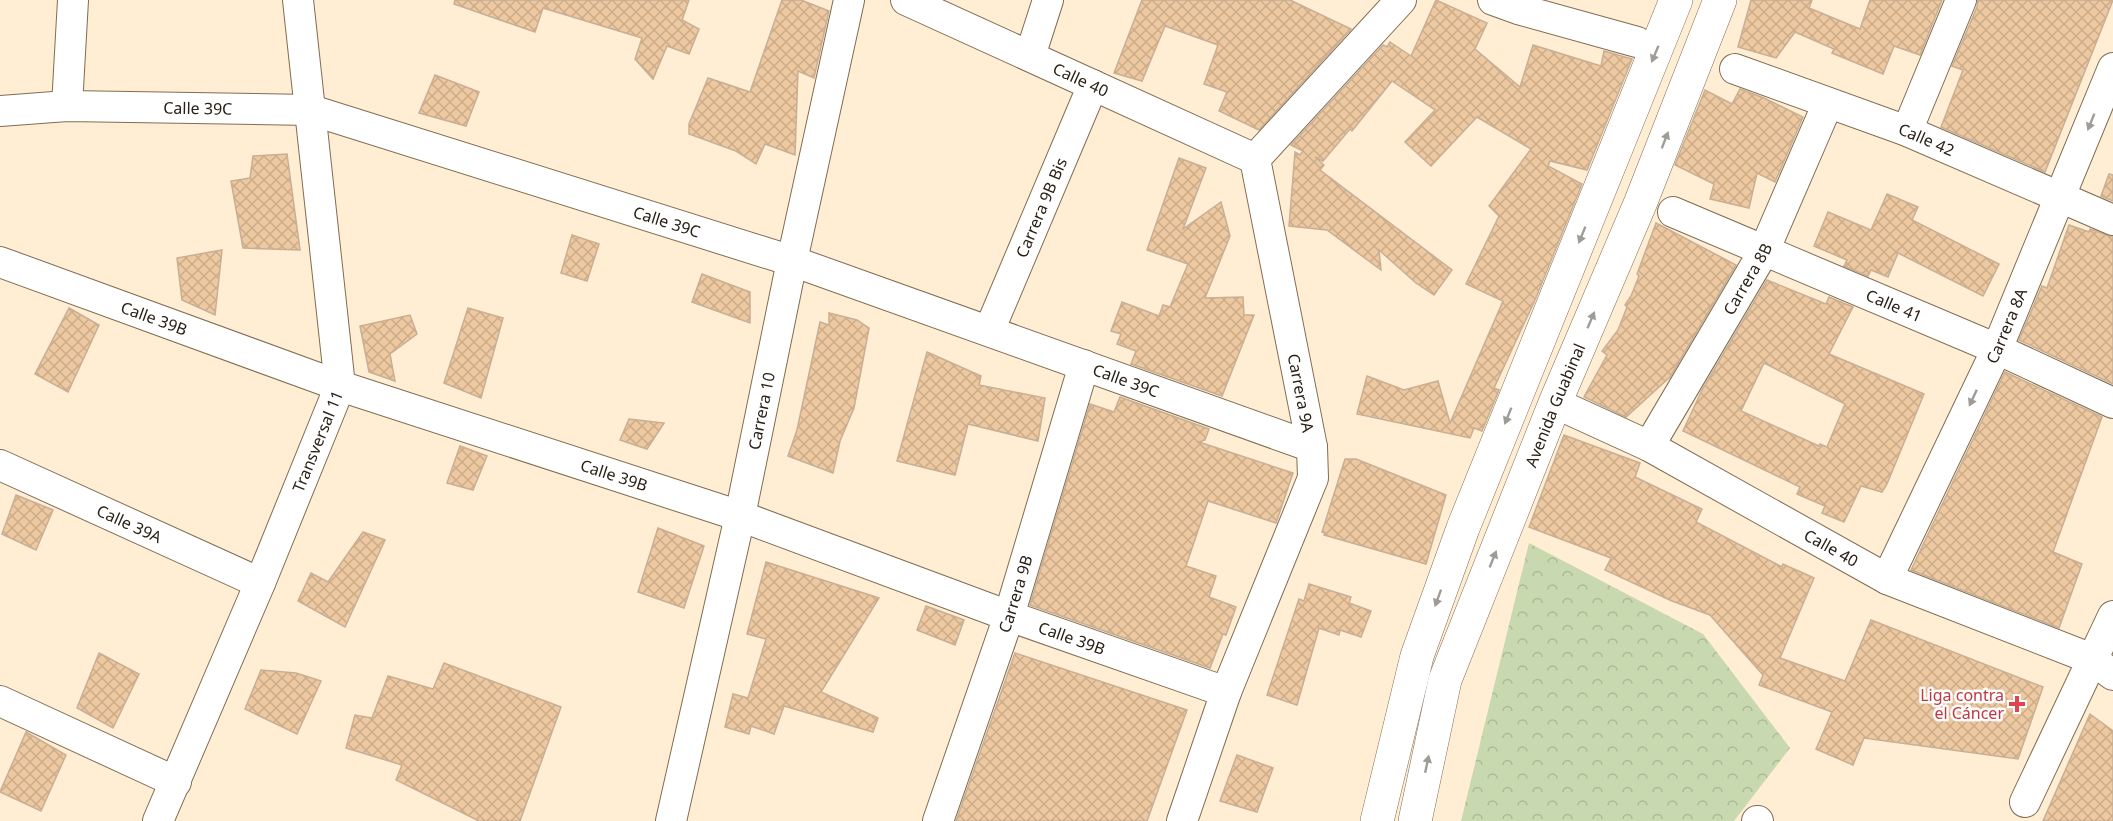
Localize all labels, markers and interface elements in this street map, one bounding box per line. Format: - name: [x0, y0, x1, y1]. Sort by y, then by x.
- one-way arrow: [1650, 46, 1660, 64]
- street label: Calle 40: [1049, 57, 1112, 102]
- street label: Calle 39C: [163, 97, 232, 120]
- one-way arrow: [2086, 113, 2095, 131]
- street label: Calle 42: [1895, 118, 1958, 161]
- one-way arrow: [1661, 131, 1670, 149]
- street label: Carrera 9B Bis: [1010, 154, 1072, 261]
- street label: Calle 39C: [630, 201, 703, 242]
- one-way arrow: [1577, 226, 1586, 244]
- street label: Carrera 8B: [1718, 240, 1777, 319]
- street label: Calle 41: [1863, 284, 1925, 327]
- street label: Carrera 8A: [1981, 284, 2032, 367]
- street label: Calle 39B: [118, 296, 190, 340]
- one-way arrow: [1586, 311, 1596, 329]
- street label: Avenida Guabinal: [1520, 340, 1590, 470]
- street label: Carrera 9A: [1283, 352, 1320, 435]
- street label: Calle 39C: [1090, 358, 1162, 402]
- street label: Carrera 10: [743, 370, 780, 452]
- street label: Transversal 11: [287, 387, 348, 495]
- one-way arrow: [1969, 390, 1978, 407]
- one-way arrow: [1503, 407, 1512, 425]
- street label: Calle 39B: [578, 454, 650, 496]
- street label: Calle 39A: [93, 499, 166, 548]
- street label: Calle 40: [1800, 524, 1862, 572]
- one-way arrow: [1489, 550, 1498, 568]
- street label: Carrera 9B: [993, 552, 1038, 636]
- one-way arrow: [1433, 589, 1442, 607]
- street label: Calle 39B: [1035, 616, 1108, 660]
- place label: Liga contra el Cáncer: [1920, 684, 2004, 724]
- marker: Liga contra el Cáncer: [2008, 695, 2026, 713]
- one-way arrow: [1423, 754, 1432, 773]

